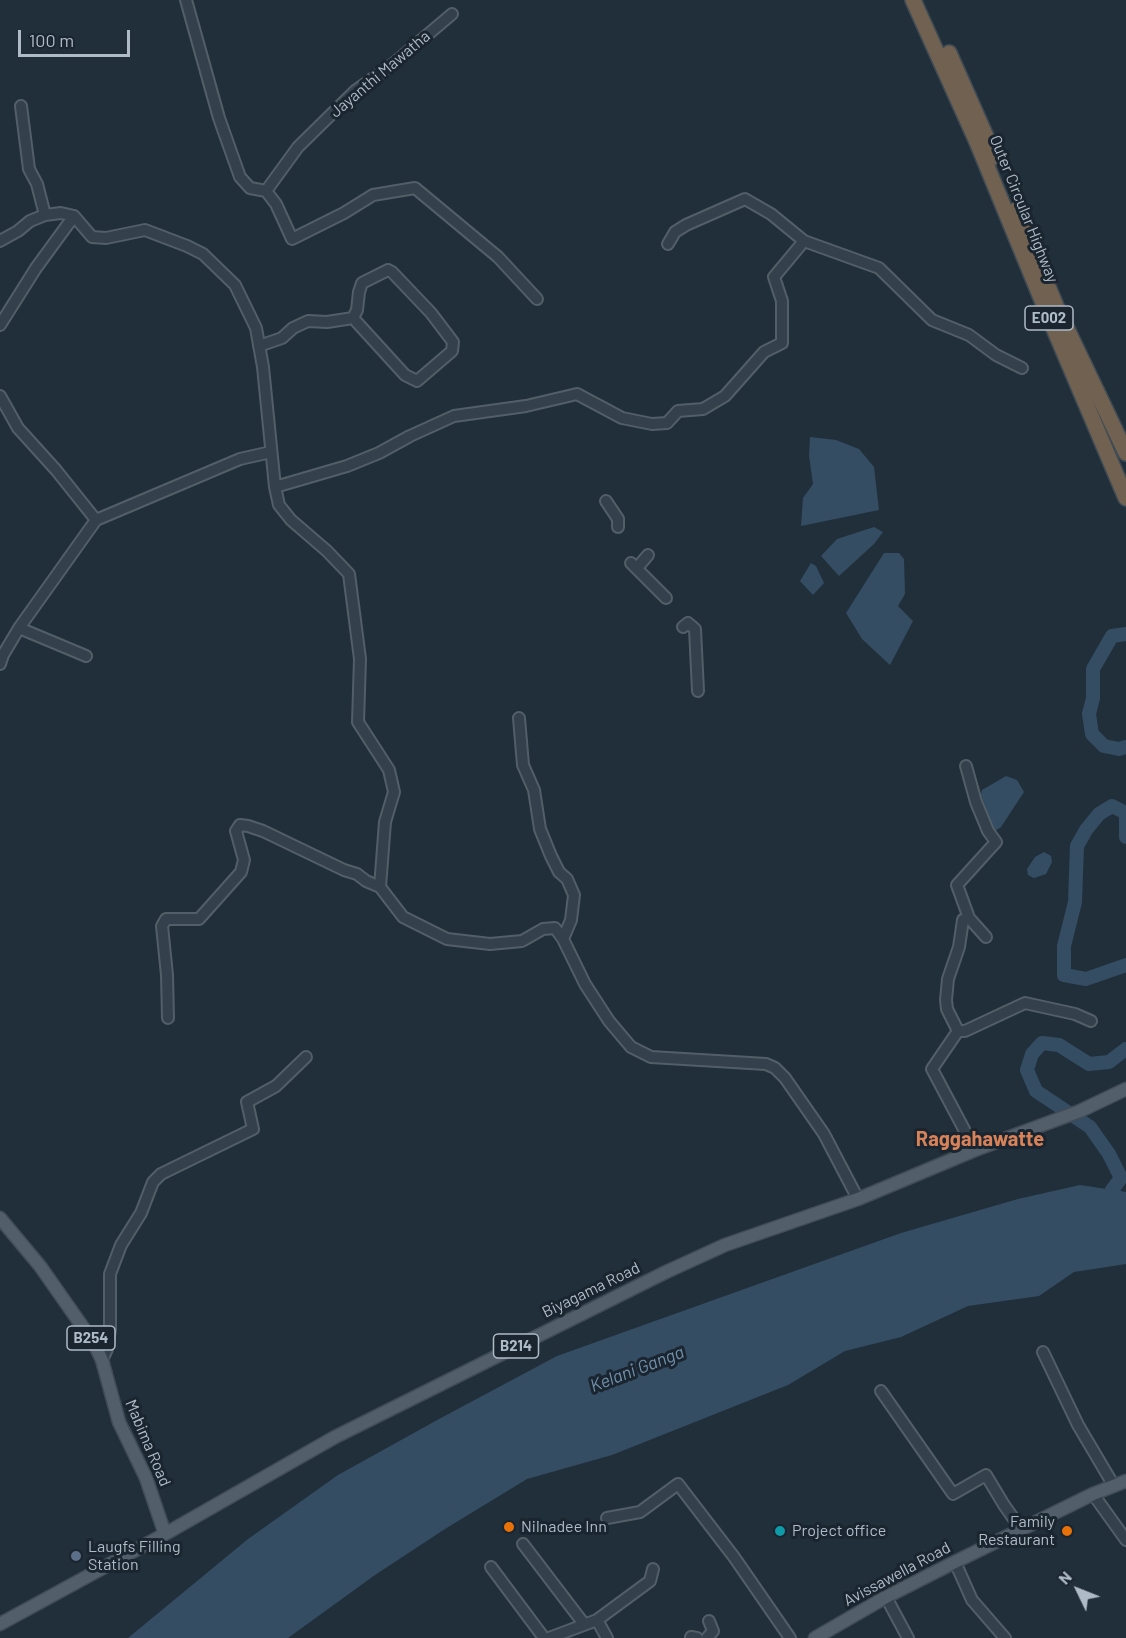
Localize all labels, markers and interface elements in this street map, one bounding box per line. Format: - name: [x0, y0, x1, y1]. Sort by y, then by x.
- scale bar: [21, 18, 134, 56]
- street label: Jayanthi Mawatha: [326, 27, 434, 121]
- text: 100 m: [29, 29, 74, 51]
- street label: Outer Circular Highway: [986, 132, 1062, 286]
- road number: E002: [1025, 306, 1073, 330]
- district label: Raggahawatte: [916, 1127, 1044, 1151]
- street label: Biyagama Road: [539, 1258, 643, 1322]
- road number: B254: [67, 1326, 115, 1350]
- road number: B214: [494, 1334, 538, 1358]
- water label: Kelani Ganga: [587, 1341, 687, 1397]
- street label: Mabima Road: [121, 1397, 175, 1489]
- place label: Family Restaurant: [978, 1512, 1055, 1550]
- place label: Nilnadee Inn: [521, 1517, 607, 1537]
- marker: Nilnadee Inn: [502, 1520, 516, 1534]
- place label: Project office: [792, 1521, 886, 1541]
- marker: Project office: [773, 1524, 787, 1538]
- marker: Family Restaurant: [1060, 1524, 1074, 1538]
- place label: Laugfs Filling Station: [88, 1537, 181, 1575]
- street label: Avissawella Road: [840, 1538, 954, 1610]
- marker: Laugfs Filling Station: [69, 1549, 83, 1563]
- north arrow: [1048, 1560, 1108, 1620]
- text: N: [1054, 1567, 1075, 1588]

